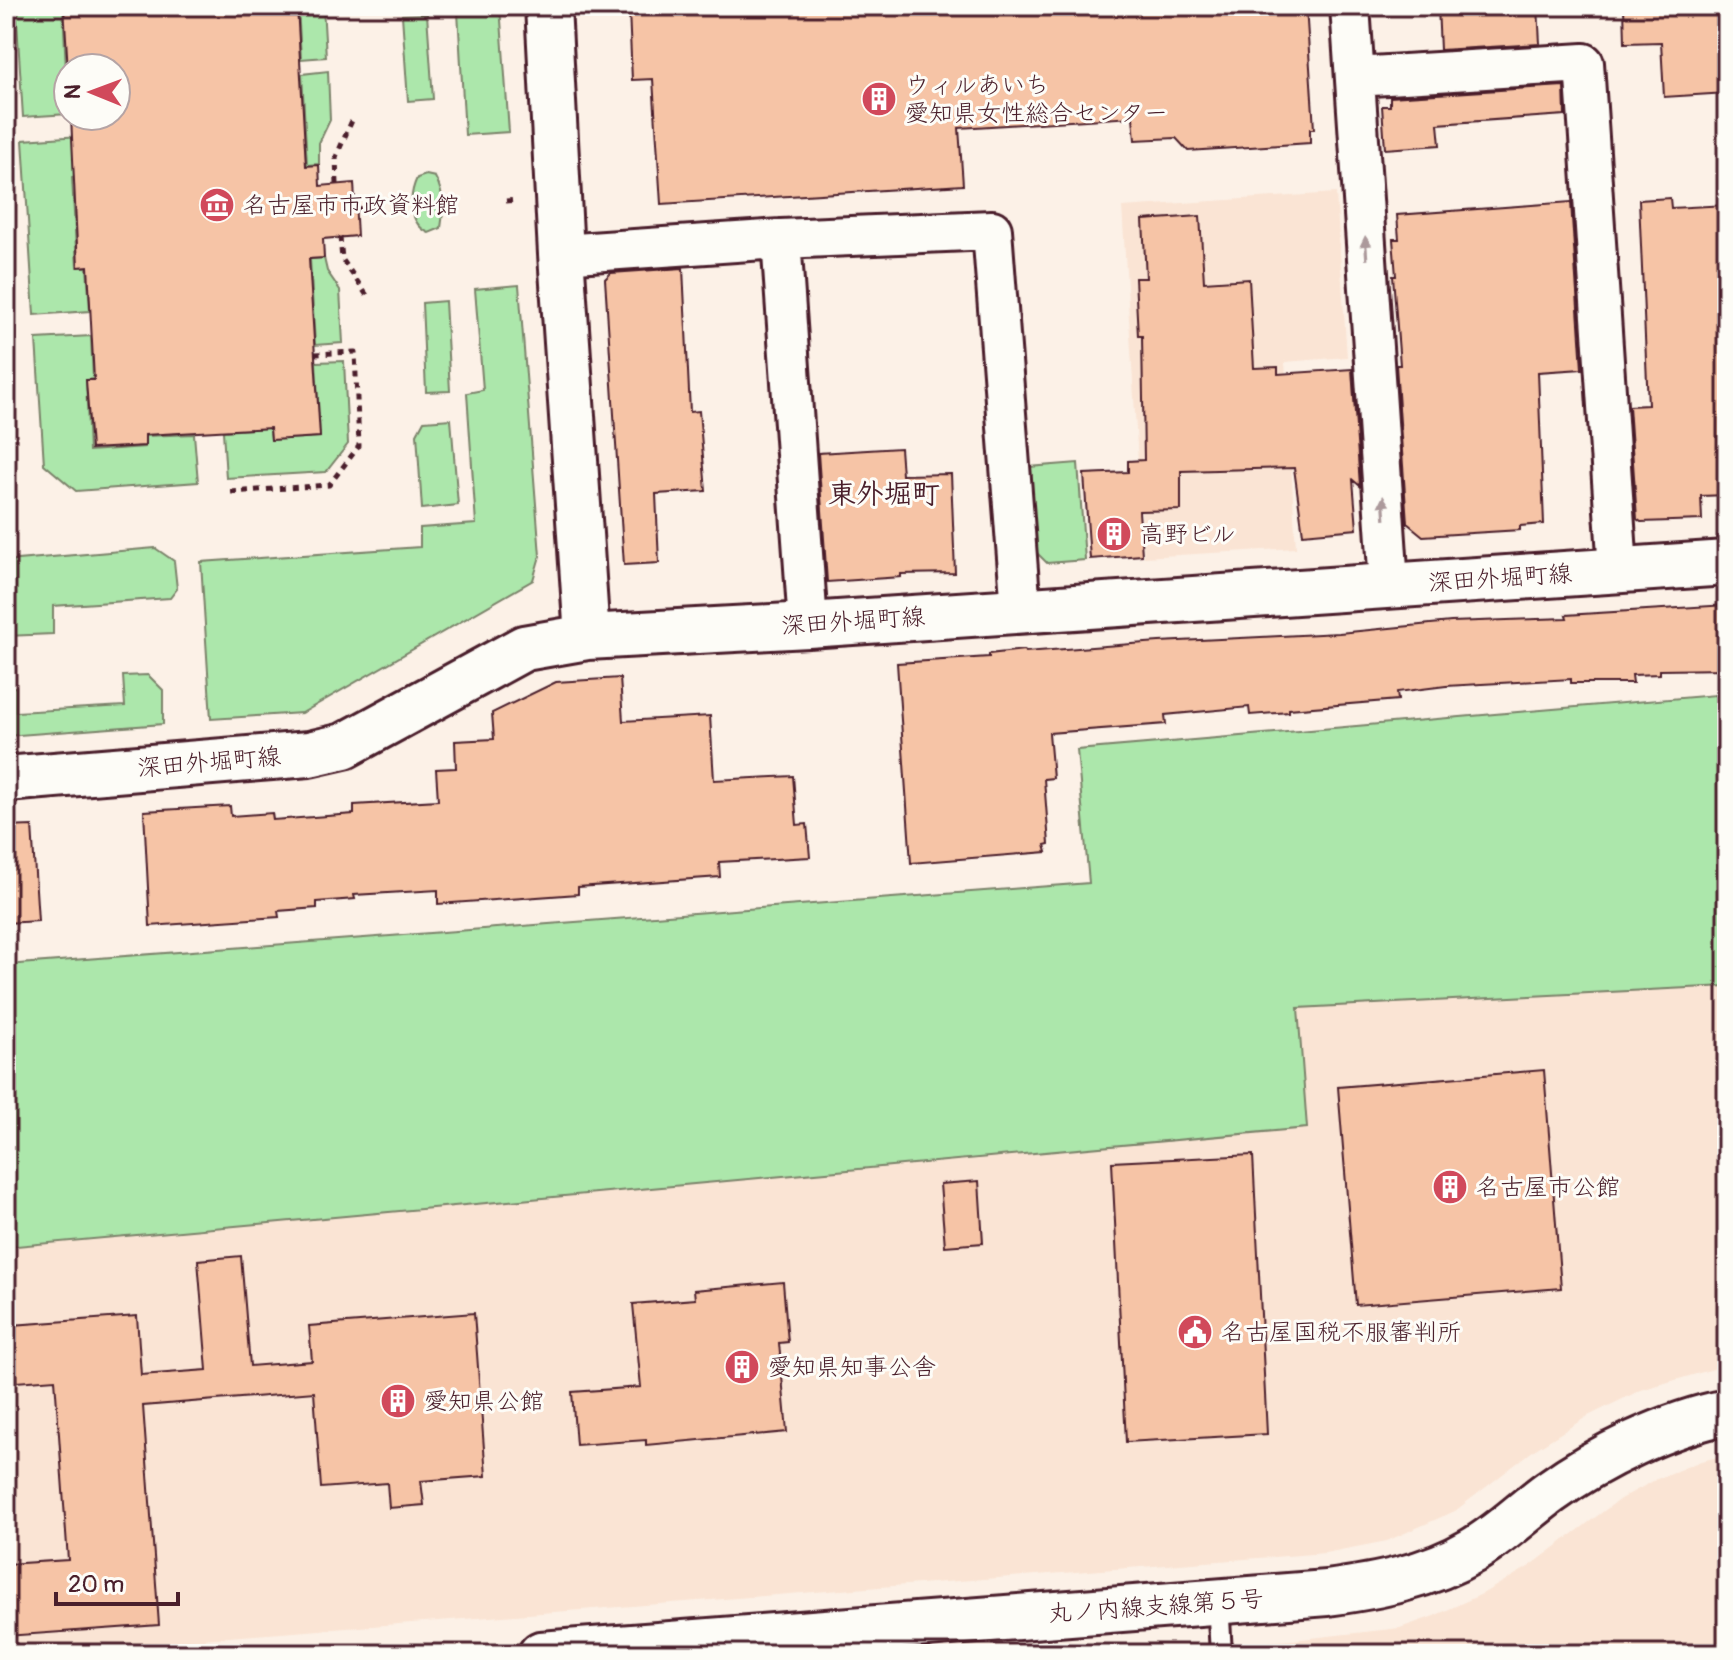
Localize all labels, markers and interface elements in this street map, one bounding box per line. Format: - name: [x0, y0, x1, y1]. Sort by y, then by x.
- north arrow: [52, 52, 132, 132]
- place label: ウィルあいち 愛知県女性総合センター: [905, 71, 1168, 128]
- building icon: ウィルあいち 愛知県女性総合センター: [860, 80, 898, 118]
- text: N: [59, 84, 87, 99]
- museum icon: 名古屋市市政資料館: [198, 186, 236, 224]
- place label: 名古屋市市政資料館: [243, 191, 459, 220]
- one-way arrow: [1359, 235, 1372, 260]
- district label: 東外堀町: [828, 477, 940, 512]
- one-way arrow: [1377, 495, 1390, 520]
- building icon: 高野ビル: [1095, 515, 1133, 553]
- place label: 高野ビル: [1140, 520, 1236, 549]
- street label: 深田外堀町線: [1427, 559, 1573, 598]
- street label: 深田外堀町線: [780, 602, 926, 641]
- street label: 深田外堀町線: [136, 742, 282, 783]
- building icon: 名古屋市公館: [1431, 1168, 1469, 1206]
- place label: 名古屋市公館: [1476, 1173, 1620, 1202]
- public building icon: 名古屋国税不服審判所: [1176, 1313, 1214, 1351]
- place label: 名古屋国税不服審判所: [1221, 1318, 1461, 1347]
- building icon: 愛知県知事公舎: [723, 1348, 761, 1386]
- place label: 愛知県知事公舎: [768, 1353, 936, 1382]
- building icon: 愛知県公館: [379, 1382, 417, 1420]
- place label: 愛知県公館: [424, 1387, 544, 1416]
- scale bar: [56, 1556, 178, 1606]
- text: 20 m: [68, 1570, 124, 1599]
- street label: 丸ノ内線支線第５号: [1047, 1585, 1265, 1628]

